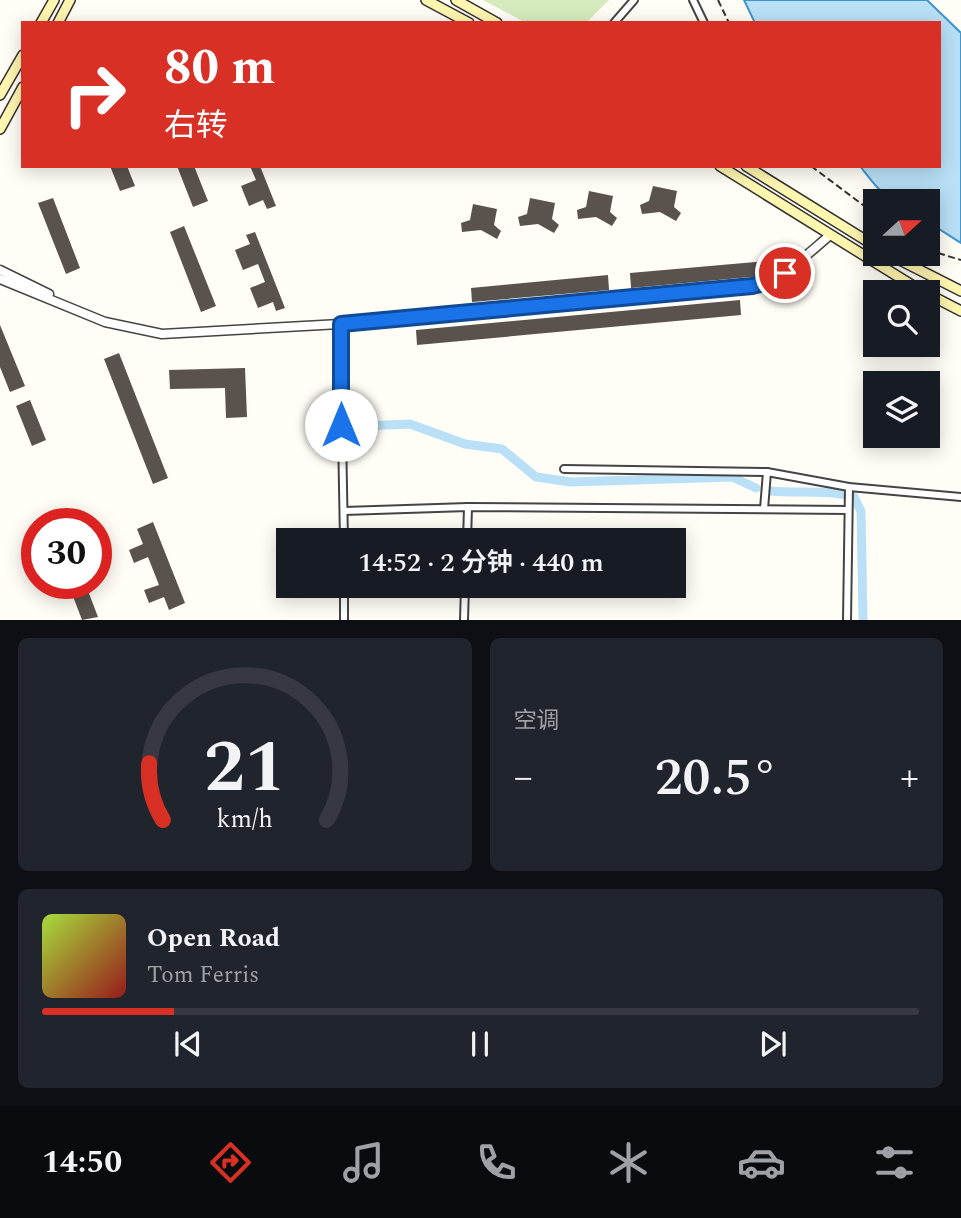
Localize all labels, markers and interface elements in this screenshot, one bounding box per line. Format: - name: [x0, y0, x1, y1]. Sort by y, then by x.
- text: 80 m: [164, 31, 275, 106]
- icon: right: [49, 49, 140, 140]
- text: 右转: [164, 102, 228, 151]
- north arrow: [863, 189, 940, 266]
- map controls: [863, 189, 940, 448]
- pin: [755, 243, 815, 303]
- icon: arrive: [766, 254, 804, 292]
- button: search: [863, 280, 940, 357]
- button: layers: [863, 371, 940, 448]
- position arrow: [304, 388, 378, 462]
- speed limit sign: 30: [21, 508, 112, 599]
- text: 14:52 · 2 分钟 · 440 m: [358, 543, 604, 583]
- text: 空调: [514, 704, 560, 739]
- text: 21: [204, 714, 286, 825]
- text: 20.5°: [655, 739, 778, 818]
- text: −: [514, 749, 533, 807]
- text: +: [900, 749, 919, 807]
- text: km/h: [217, 801, 273, 839]
- text: Open Road: [147, 918, 280, 958]
- text: Tom Ferris: [147, 958, 259, 993]
- icon: previous: [169, 1025, 207, 1063]
- icon: pause: [461, 1025, 499, 1063]
- icon: next: [754, 1025, 792, 1063]
- text: 14:50: [42, 1138, 122, 1187]
- icon: directions: [206, 1138, 255, 1187]
- icon: music: [339, 1138, 388, 1187]
- icon: phone: [472, 1138, 521, 1187]
- icon: climate: [604, 1138, 653, 1187]
- icon: car: [737, 1138, 786, 1187]
- icon: filters: [870, 1138, 919, 1187]

